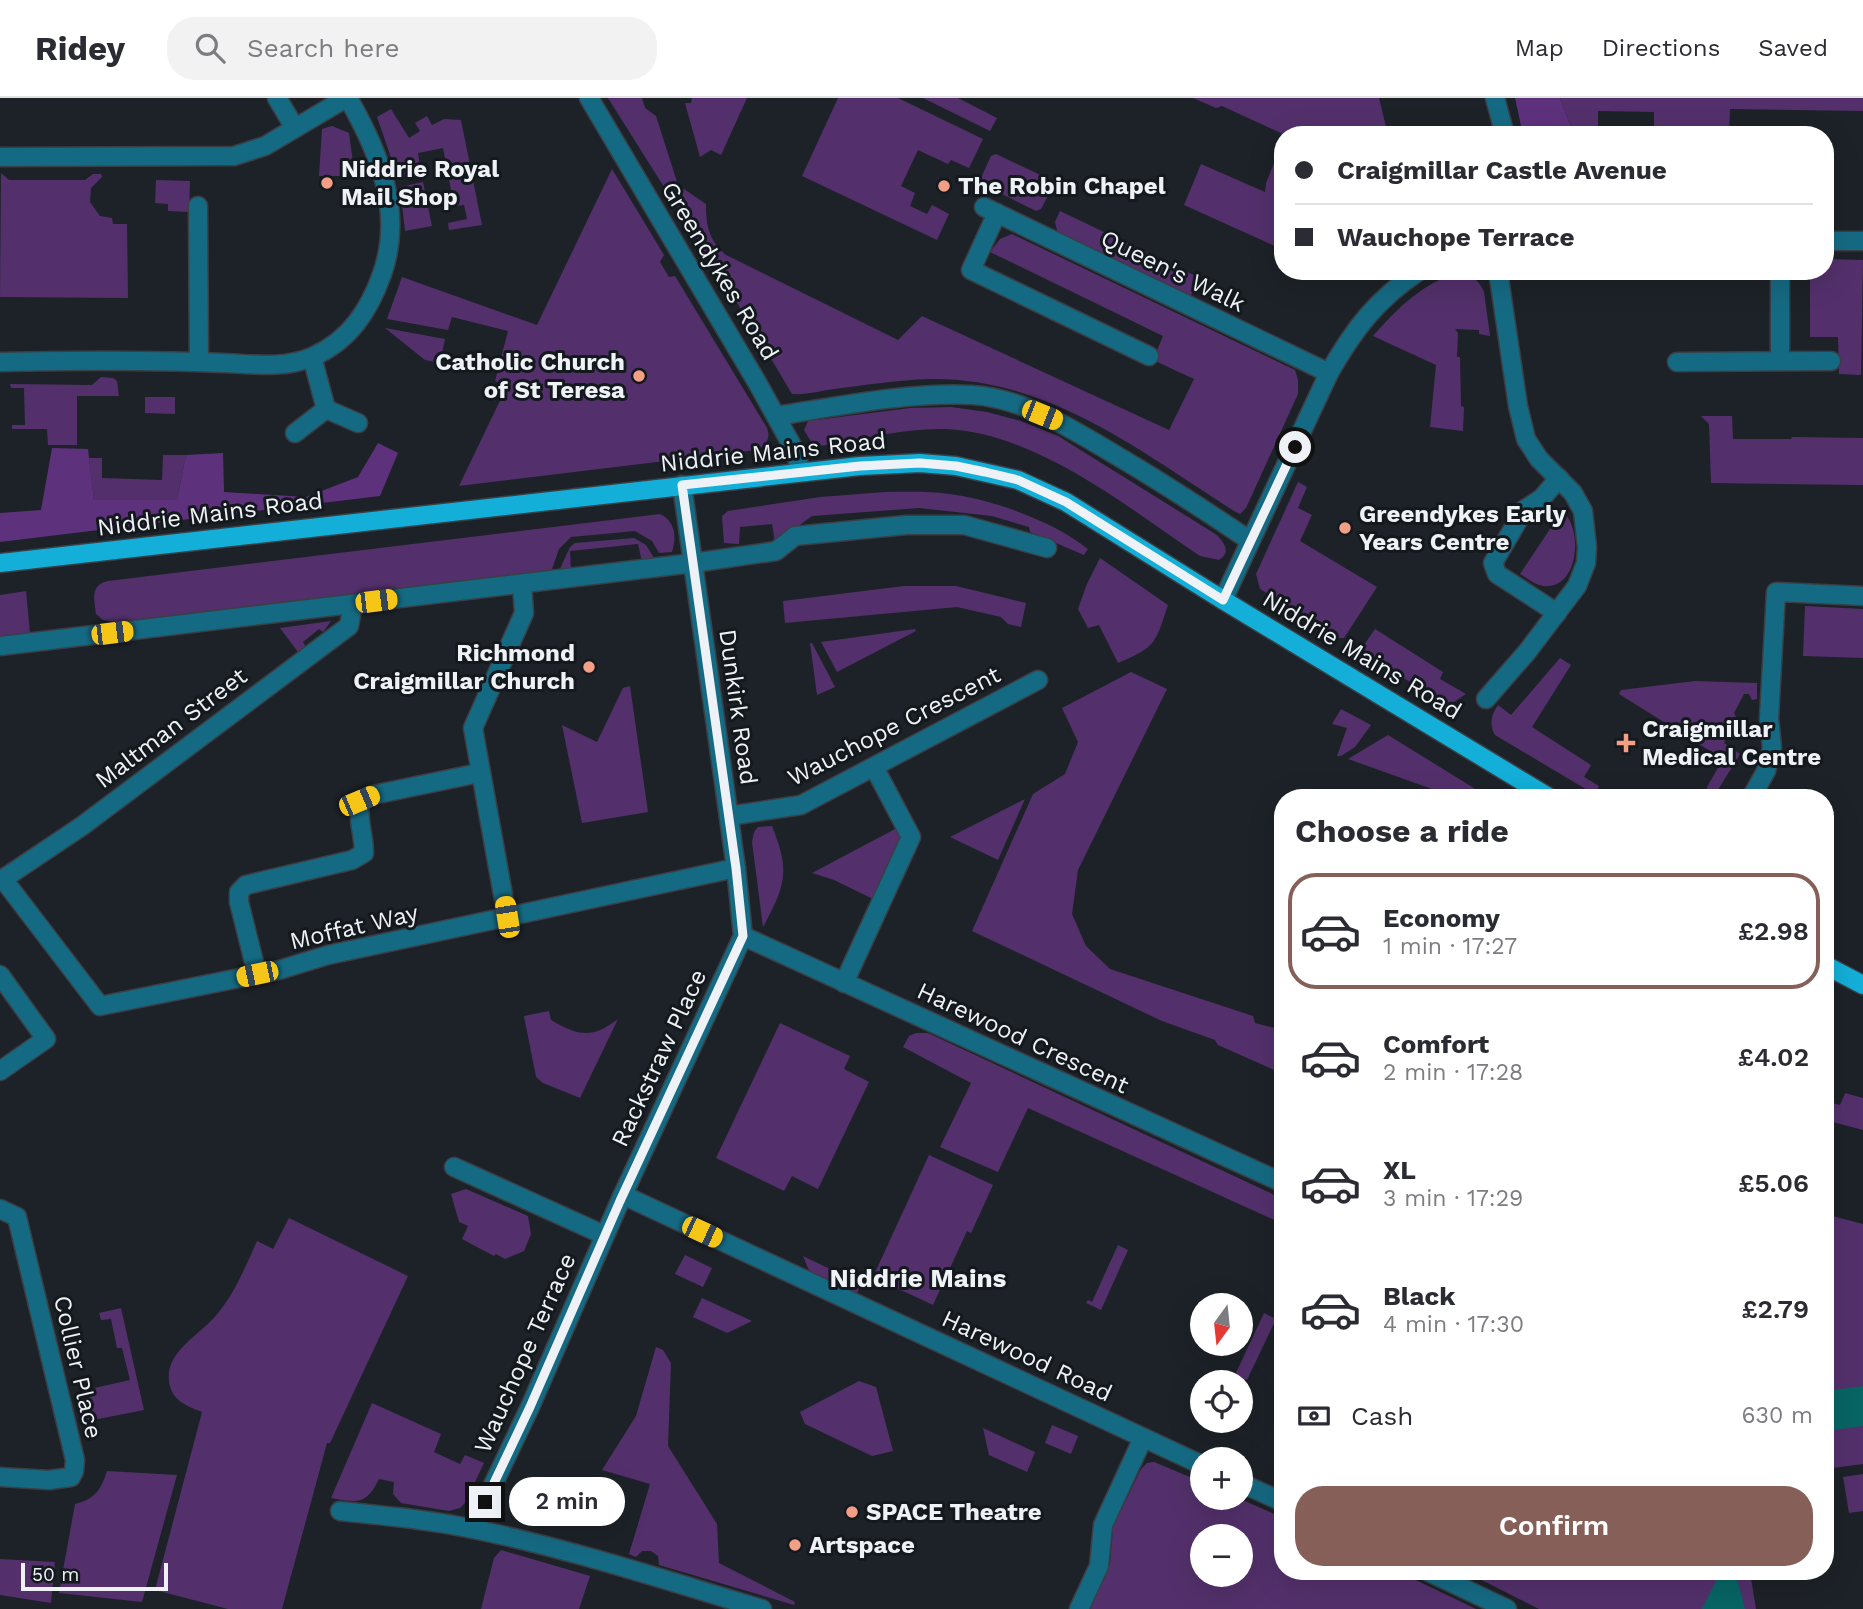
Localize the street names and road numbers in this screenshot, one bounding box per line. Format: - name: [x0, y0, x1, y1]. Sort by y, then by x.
- street label: Greendykes Road: [656, 177, 784, 365]
- street label: Queen's Walk: [1096, 224, 1250, 318]
- street label: Niddrie Mains Road: [659, 426, 887, 478]
- street label: Niddrie Mains Road: [96, 486, 324, 542]
- street label: Niddrie Mains Road: [1258, 585, 1466, 725]
- street label: Dunkirk Road: [713, 628, 763, 786]
- street label: Wauchope Crescent: [783, 660, 1005, 792]
- street label: Maltman Street: [90, 662, 252, 794]
- street label: Moffat Way: [287, 899, 421, 955]
- street label: Rackstraw Place: [606, 965, 712, 1151]
- street label: Harewood Crescent: [913, 977, 1133, 1099]
- street label: Wauchope Terrace: [468, 1249, 582, 1457]
- street label: Collier Place: [48, 1293, 108, 1441]
- street label: Harewood Road: [938, 1304, 1116, 1408]

